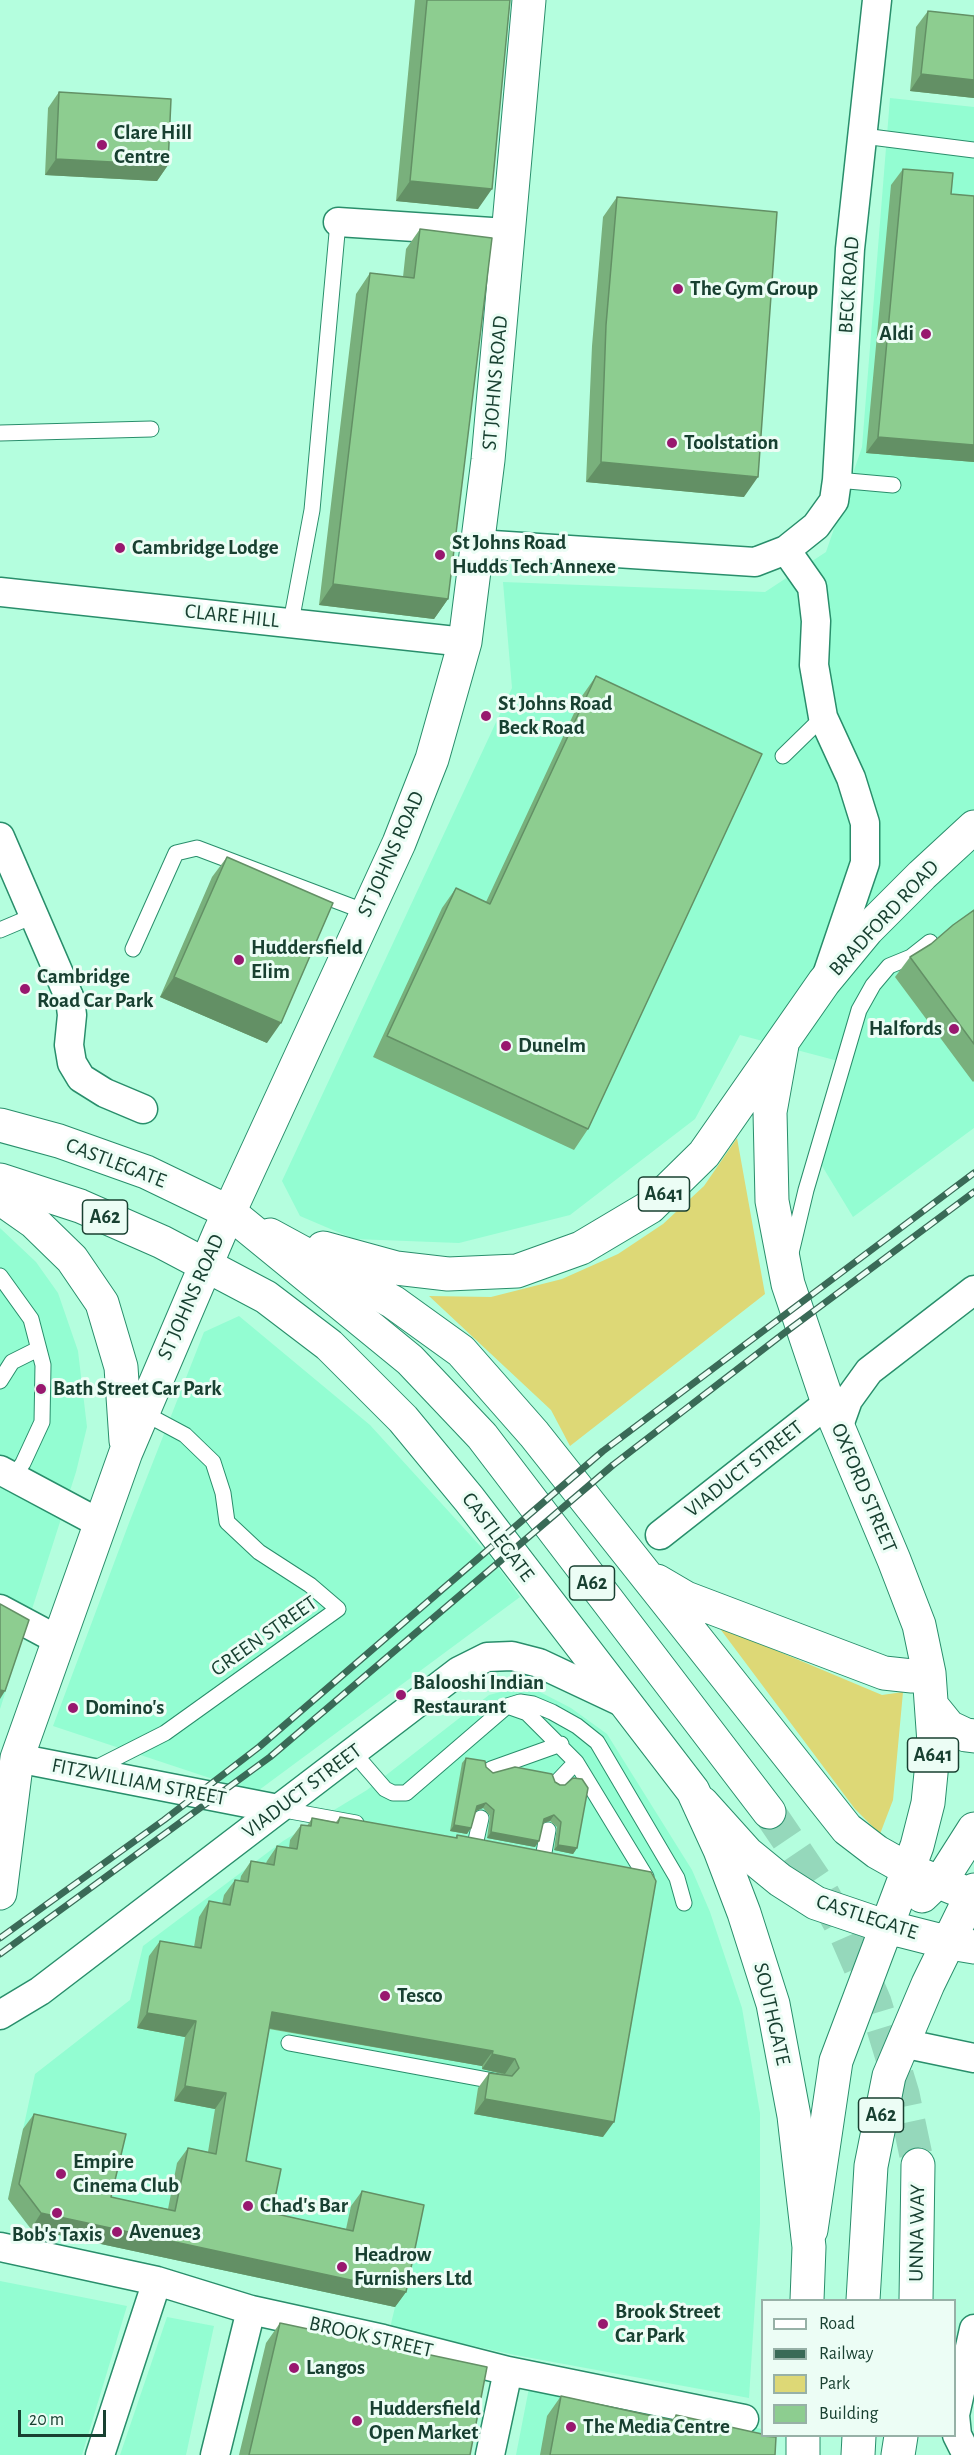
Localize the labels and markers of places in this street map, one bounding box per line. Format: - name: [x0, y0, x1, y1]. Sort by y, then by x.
- place label: Clare Hill Centre: [114, 120, 192, 170]
- marker: Clare Hill Centre: [95, 138, 109, 152]
- place label: The Gym Group: [690, 276, 818, 302]
- marker: The Gym Group: [671, 282, 685, 296]
- place label: Aldi: [879, 321, 914, 347]
- marker: Aldi: [919, 327, 933, 341]
- place label: Toolstation: [684, 430, 779, 456]
- marker: Toolstation: [665, 436, 679, 450]
- place label: St Johns Road Hudds Tech Annexe: [452, 530, 616, 580]
- place label: Cambridge Lodge: [132, 535, 279, 561]
- marker: Cambridge Lodge: [113, 541, 127, 555]
- marker: St Johns Road Hudds Tech Annexe: [433, 548, 447, 562]
- place label: St Johns Road Beck Road: [498, 691, 612, 741]
- marker: St Johns Road Beck Road: [479, 709, 493, 723]
- place label: Huddersfield Elim: [251, 935, 363, 985]
- marker: Huddersfield Elim: [232, 953, 246, 967]
- place label: Cambridge Road Car Park: [37, 964, 153, 1014]
- marker: Cambridge Road Car Park: [18, 982, 32, 996]
- place label: Halfords: [869, 1016, 942, 1042]
- marker: Halfords: [947, 1022, 961, 1036]
- place label: Dunelm: [518, 1033, 586, 1059]
- marker: Dunelm: [499, 1039, 513, 1053]
- place label: Bath Street Car Park: [53, 1376, 222, 1402]
- marker: Bath Street Car Park: [34, 1382, 48, 1396]
- place label: Balooshi Indian Restaurant: [413, 1670, 544, 1720]
- marker: Balooshi Indian Restaurant: [394, 1688, 408, 1702]
- place label: Domino's: [85, 1695, 164, 1721]
- marker: Domino's: [66, 1701, 80, 1715]
- place label: Tesco: [397, 1983, 443, 2009]
- marker: Tesco: [378, 1989, 392, 2003]
- place label: Empire Cinema Club: [73, 2149, 179, 2199]
- marker: Empire Cinema Club: [54, 2167, 68, 2181]
- place label: Chad's Bar: [260, 2193, 348, 2219]
- marker: Chad's Bar: [241, 2199, 255, 2213]
- marker: Bob's Taxis: [50, 2206, 64, 2220]
- place label: Avenue3: [129, 2219, 201, 2245]
- place label: Bob's Taxis: [12, 2222, 102, 2248]
- marker: Avenue3: [110, 2225, 124, 2239]
- place label: Headrow Furnishers Ltd: [354, 2242, 472, 2292]
- marker: Headrow Furnishers Ltd: [335, 2260, 349, 2274]
- place label: Brook Street Car Park: [615, 2299, 720, 2349]
- marker: Brook Street Car Park: [596, 2317, 610, 2331]
- place label: Langos: [306, 2355, 365, 2381]
- marker: Langos: [287, 2361, 301, 2375]
- place label: Huddersfield Open Market: [369, 2396, 481, 2446]
- marker: Huddersfield Open Market: [350, 2414, 364, 2428]
- place label: The Media Centre: [583, 2414, 730, 2440]
- marker: The Media Centre: [564, 2420, 578, 2434]

